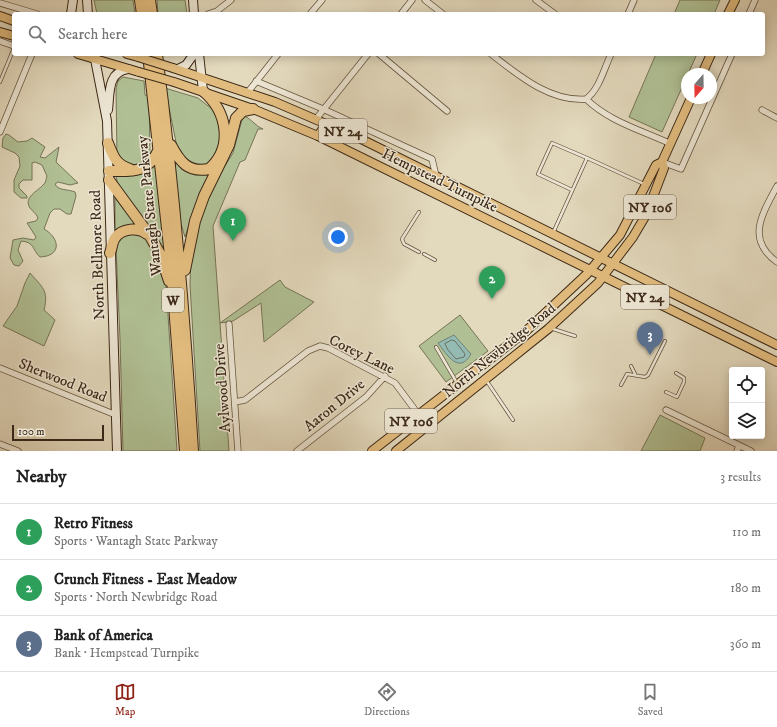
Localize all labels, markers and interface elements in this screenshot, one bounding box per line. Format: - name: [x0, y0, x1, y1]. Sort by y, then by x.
- search box: [12, 12, 765, 56]
- icon: search: [26, 23, 48, 45]
- text: Search here: [58, 25, 127, 44]
- north arrow: [681, 68, 717, 104]
- road number: NY 24: [319, 119, 367, 143]
- street label: Wantagh State Parkway: [133, 134, 166, 278]
- street label: Hempstead Turnpike: [379, 144, 501, 217]
- street label: North Bellmore Road: [86, 189, 109, 320]
- road number: NY 106: [624, 195, 676, 219]
- pin: 1: [220, 208, 246, 241]
- your location: [328, 227, 348, 247]
- pin: 2: [479, 266, 505, 299]
- road number: NY 24: [621, 285, 669, 309]
- road number: W: [162, 288, 184, 312]
- street label: North Newbridge Road: [439, 299, 560, 402]
- pin: 3: [637, 322, 663, 355]
- street label: Corey Lane: [326, 330, 398, 378]
- street label: Aylwood Drive: [210, 343, 235, 433]
- street label: Sherwood Road: [16, 354, 110, 407]
- map controls: [729, 367, 765, 439]
- button: locate: [729, 367, 765, 403]
- street label: Aaron Drive: [300, 375, 369, 436]
- button: layers: [729, 403, 765, 439]
- road number: NY 106: [385, 409, 437, 433]
- scale bar: [12, 423, 104, 442]
- text: 100 m: [18, 425, 44, 439]
- text: Nearby: [16, 466, 66, 488]
- text: 3 results: [720, 469, 761, 485]
- text: Retro Fitness: [54, 514, 133, 533]
- text: 1: [27, 524, 31, 540]
- text: 110 m: [732, 524, 761, 540]
- text: Sports · Wantagh State Parkway: [54, 533, 218, 549]
- text: Crunch Fitness - East Meadow: [54, 570, 237, 589]
- text: 2: [26, 580, 32, 596]
- text: 180 m: [730, 580, 761, 596]
- text: Sports · North Newbridge Road: [54, 589, 217, 605]
- text: Bank of America: [54, 626, 153, 645]
- text: 3: [27, 636, 31, 652]
- text: 360 m: [730, 636, 761, 652]
- text: Bank · Hempstead Turnpike: [54, 645, 199, 661]
- tab: Map: [114, 681, 136, 719]
- tab: Directions: [364, 681, 410, 719]
- tab: Saved: [638, 681, 663, 719]

